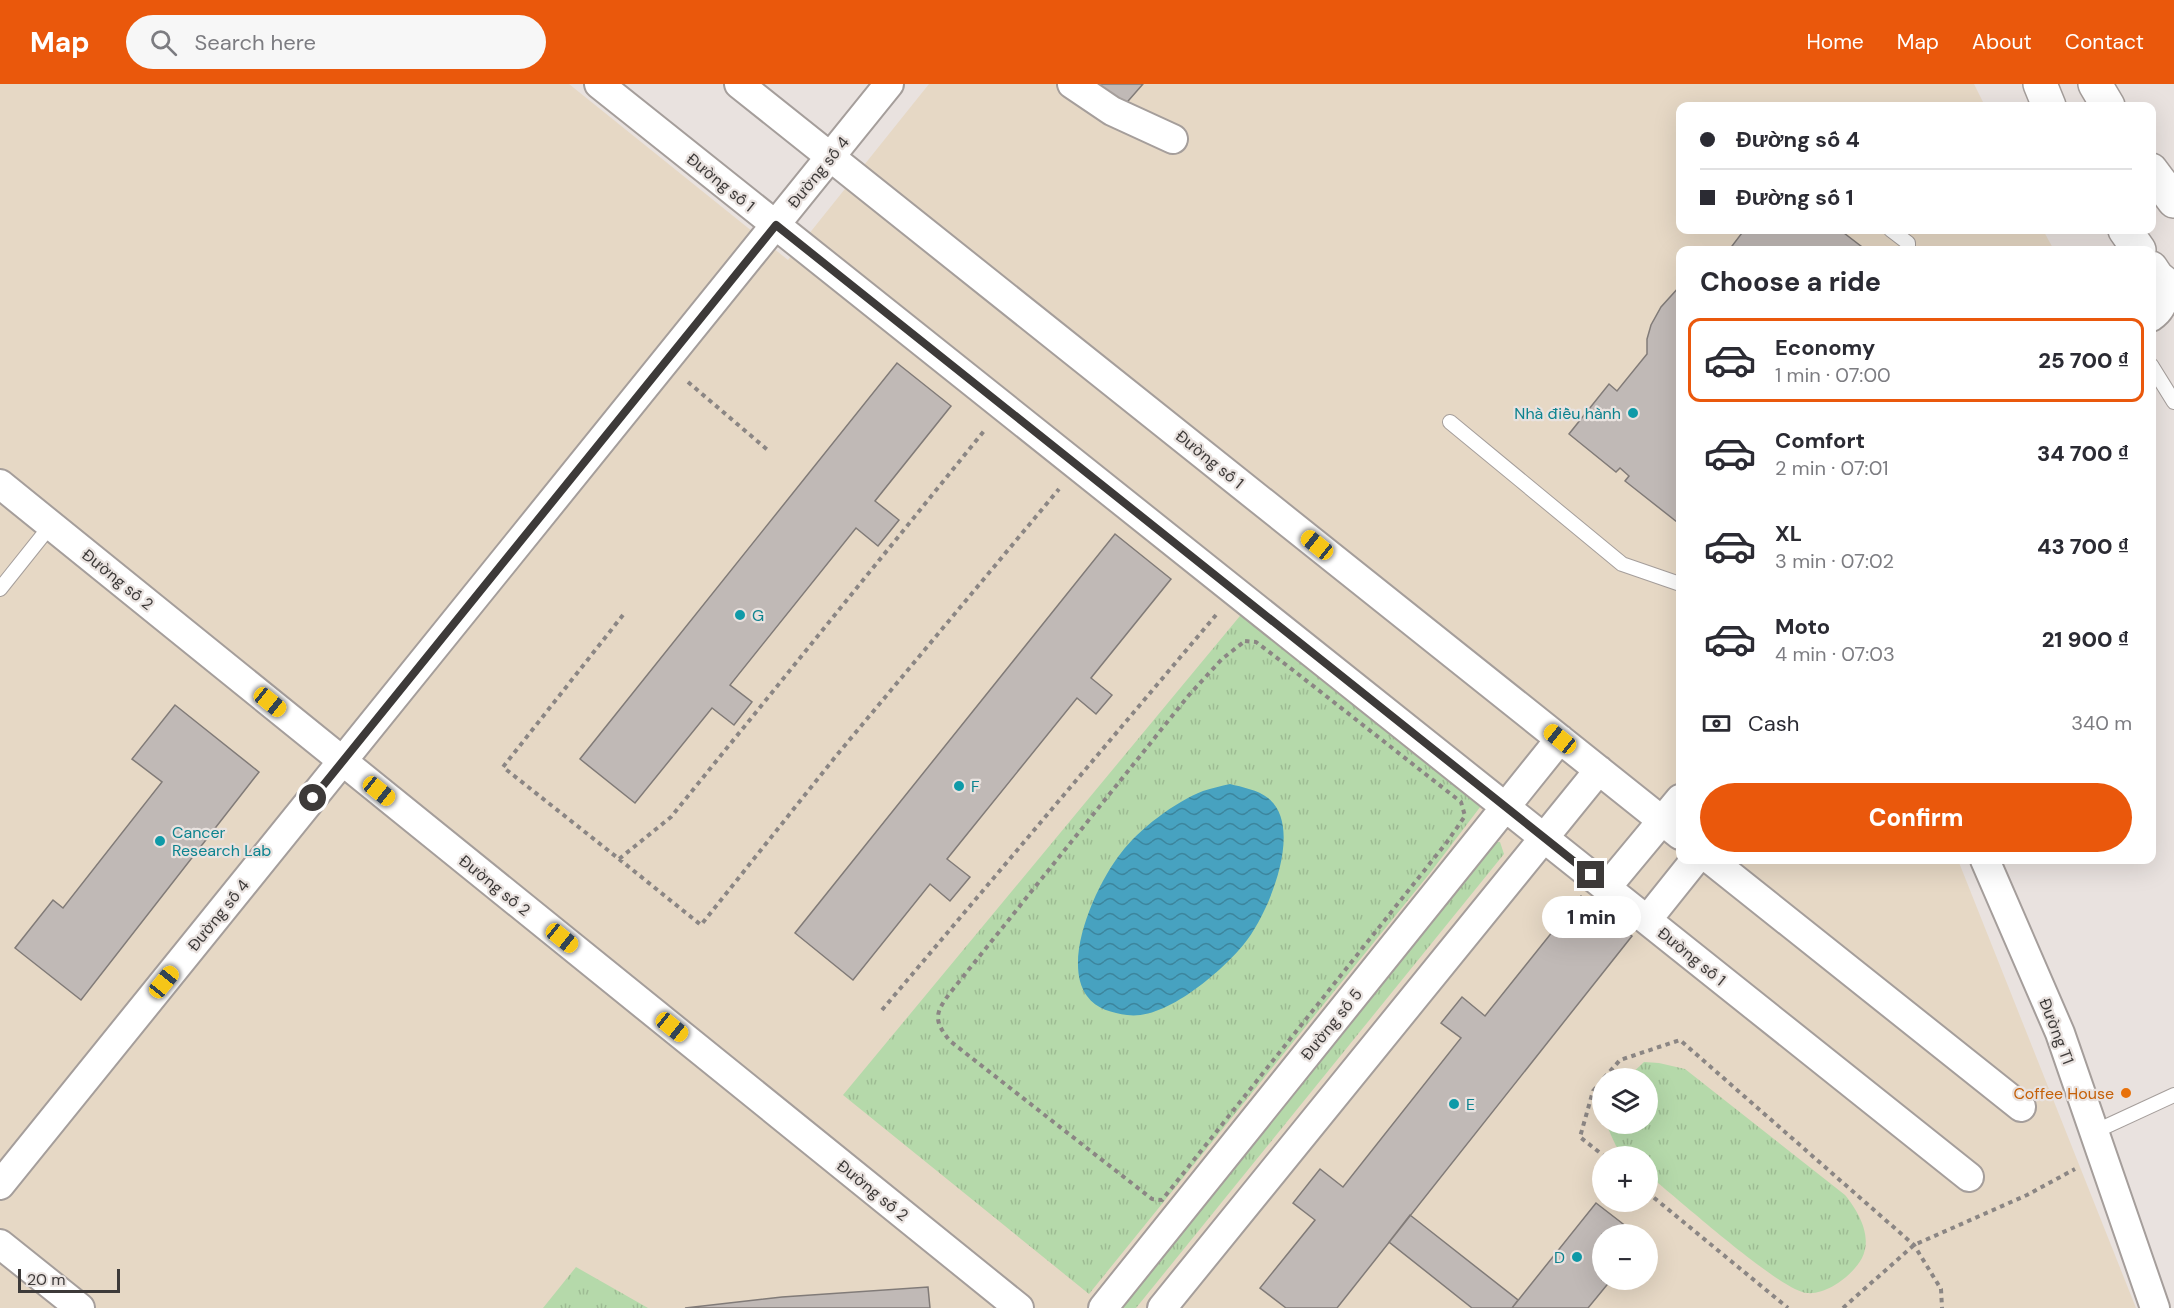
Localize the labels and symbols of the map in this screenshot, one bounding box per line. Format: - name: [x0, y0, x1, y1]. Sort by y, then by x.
- street label: Đường số 4: [783, 132, 854, 212]
- street label: Đường số 1: [682, 149, 759, 216]
- place label: Nhà điều hành: [1514, 403, 1621, 424]
- marker: Nhà điều hành: [1626, 406, 1640, 420]
- street label: Đường số 1: [1171, 426, 1248, 493]
- car: [1297, 527, 1337, 563]
- street label: Đường số 2: [78, 544, 158, 615]
- place label: G: [752, 605, 764, 626]
- marker: G: [733, 608, 747, 622]
- car: [250, 684, 290, 720]
- car: [1540, 721, 1580, 757]
- car: [359, 773, 399, 809]
- place label: F: [971, 776, 980, 797]
- marker: F: [952, 779, 966, 793]
- route start: [299, 784, 326, 811]
- place label: Cancer Research Lab: [172, 822, 271, 861]
- marker: Cancer Research Lab: [153, 834, 167, 848]
- street label: Đường số 2: [455, 850, 535, 921]
- route end: [1577, 861, 1604, 888]
- street label: Đường số 4: [183, 875, 254, 955]
- callout: 1 min: [1542, 896, 1640, 938]
- car: [542, 920, 582, 956]
- street label: Đường số 1: [1653, 923, 1730, 990]
- car: [146, 962, 182, 1002]
- street label: Đường số 5: [1296, 984, 1367, 1065]
- street label: Đường T1: [2034, 995, 2079, 1067]
- car: [652, 1009, 692, 1045]
- place label: Coffee House: [2013, 1083, 2114, 1104]
- marker: Coffee House: [2119, 1086, 2133, 1100]
- place label: E: [1466, 1094, 1475, 1115]
- marker: E: [1447, 1097, 1461, 1111]
- street label: Đường số 2: [833, 1155, 913, 1226]
- place label: D: [1554, 1247, 1565, 1268]
- marker: D: [1570, 1250, 1584, 1264]
- scale bar: [18, 1266, 120, 1294]

